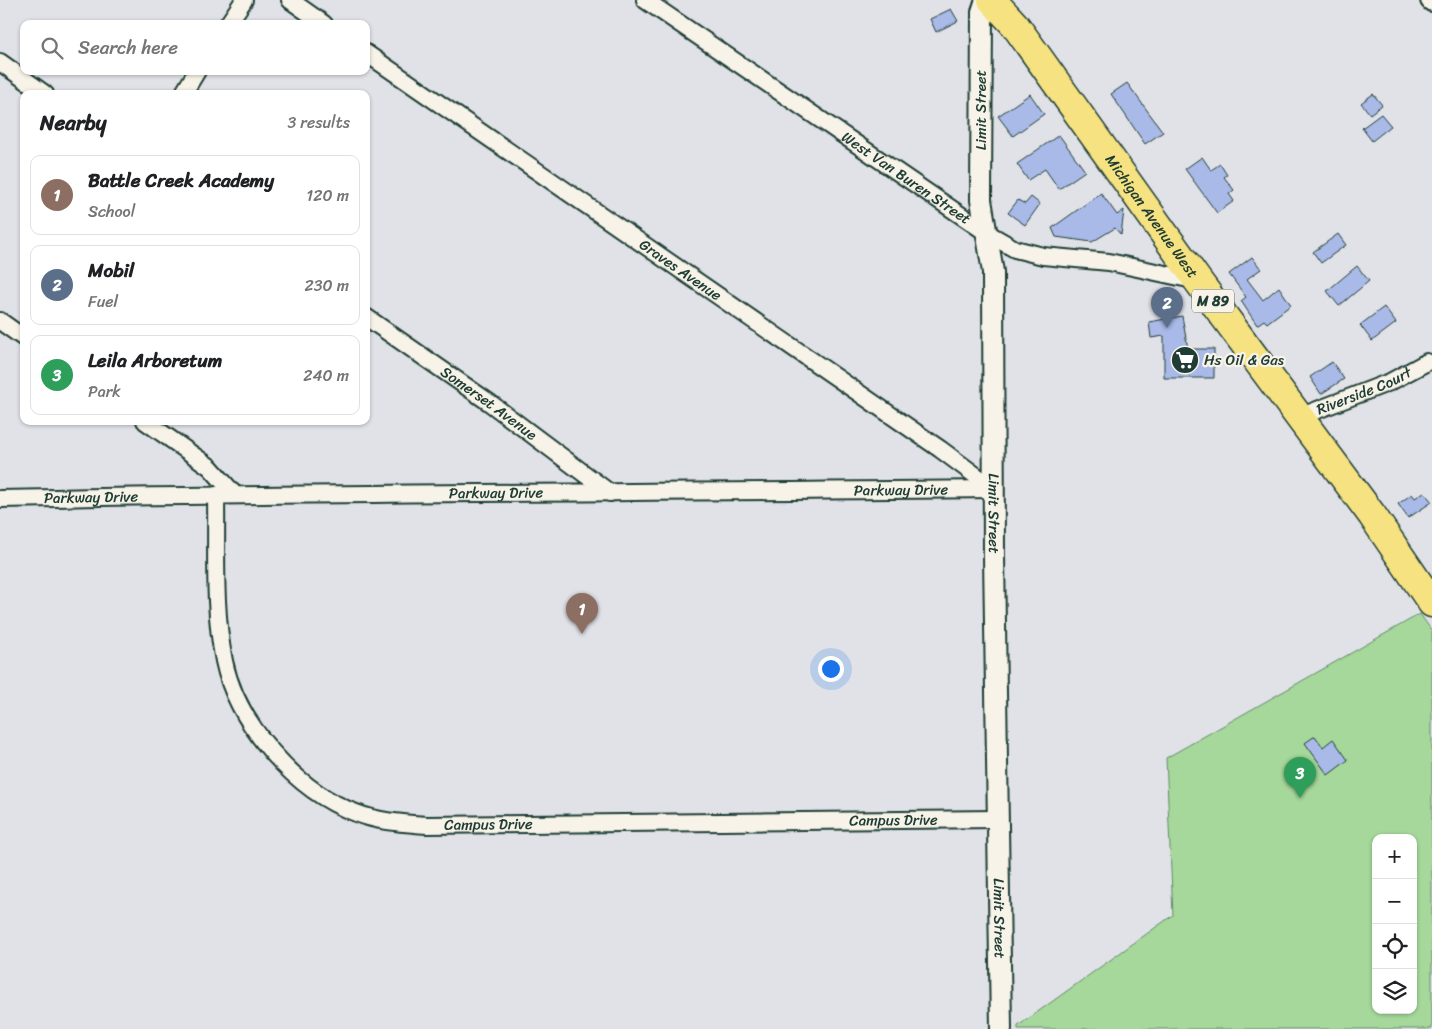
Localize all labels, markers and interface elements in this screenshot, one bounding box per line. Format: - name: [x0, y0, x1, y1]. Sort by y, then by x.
- search box: [20, 20, 370, 75]
- text: Search here: [78, 31, 178, 64]
- icon: search: [38, 34, 66, 62]
- street label: Limit Street: [968, 69, 994, 150]
- text: Nearby: [40, 104, 106, 142]
- text: 3 results: [287, 108, 350, 137]
- street label: West Van Buren Street: [836, 124, 977, 232]
- street label: Michigan Avenue West: [1098, 149, 1205, 284]
- text: Battle Creek Academy: [88, 164, 274, 197]
- text: 1: [54, 181, 60, 210]
- text: 120 m: [306, 181, 349, 210]
- text: School: [88, 197, 135, 226]
- street label: Graves Avenue: [634, 232, 727, 308]
- text: Mobil: [88, 254, 134, 287]
- text: 2: [52, 271, 62, 300]
- text: 230 m: [304, 271, 349, 300]
- text: Fuel: [88, 287, 118, 316]
- pin: 2: [1151, 287, 1183, 328]
- road number: M 89: [1192, 290, 1234, 312]
- text: Leila Arboretum: [88, 344, 222, 377]
- supermarket icon: Hs Oil & Gas: [1170, 345, 1200, 375]
- place label: Hs Oil & Gas: [1204, 347, 1285, 373]
- street label: Somerset Avenue: [435, 359, 543, 447]
- street label: Riverside Court: [1312, 359, 1417, 422]
- text: 3: [53, 361, 61, 390]
- text: 240 m: [303, 361, 349, 390]
- text: Park: [88, 377, 121, 406]
- street label: Limit Street: [981, 473, 1007, 554]
- street label: Parkway Drive: [854, 477, 949, 503]
- street label: Parkway Drive: [449, 480, 543, 506]
- street label: Parkway Drive: [44, 484, 139, 511]
- pin: 1: [566, 593, 598, 634]
- your location: [818, 656, 844, 682]
- pin: 3: [1284, 757, 1316, 798]
- street label: Campus Drive: [849, 807, 938, 834]
- street label: Campus Drive: [444, 811, 533, 838]
- map controls: [1372, 834, 1417, 1014]
- button: +: [1372, 834, 1417, 879]
- street label: Limit Street: [986, 878, 1013, 959]
- button: −: [1372, 879, 1417, 924]
- button: locate: [1372, 924, 1417, 969]
- button: layers: [1372, 969, 1417, 1014]

